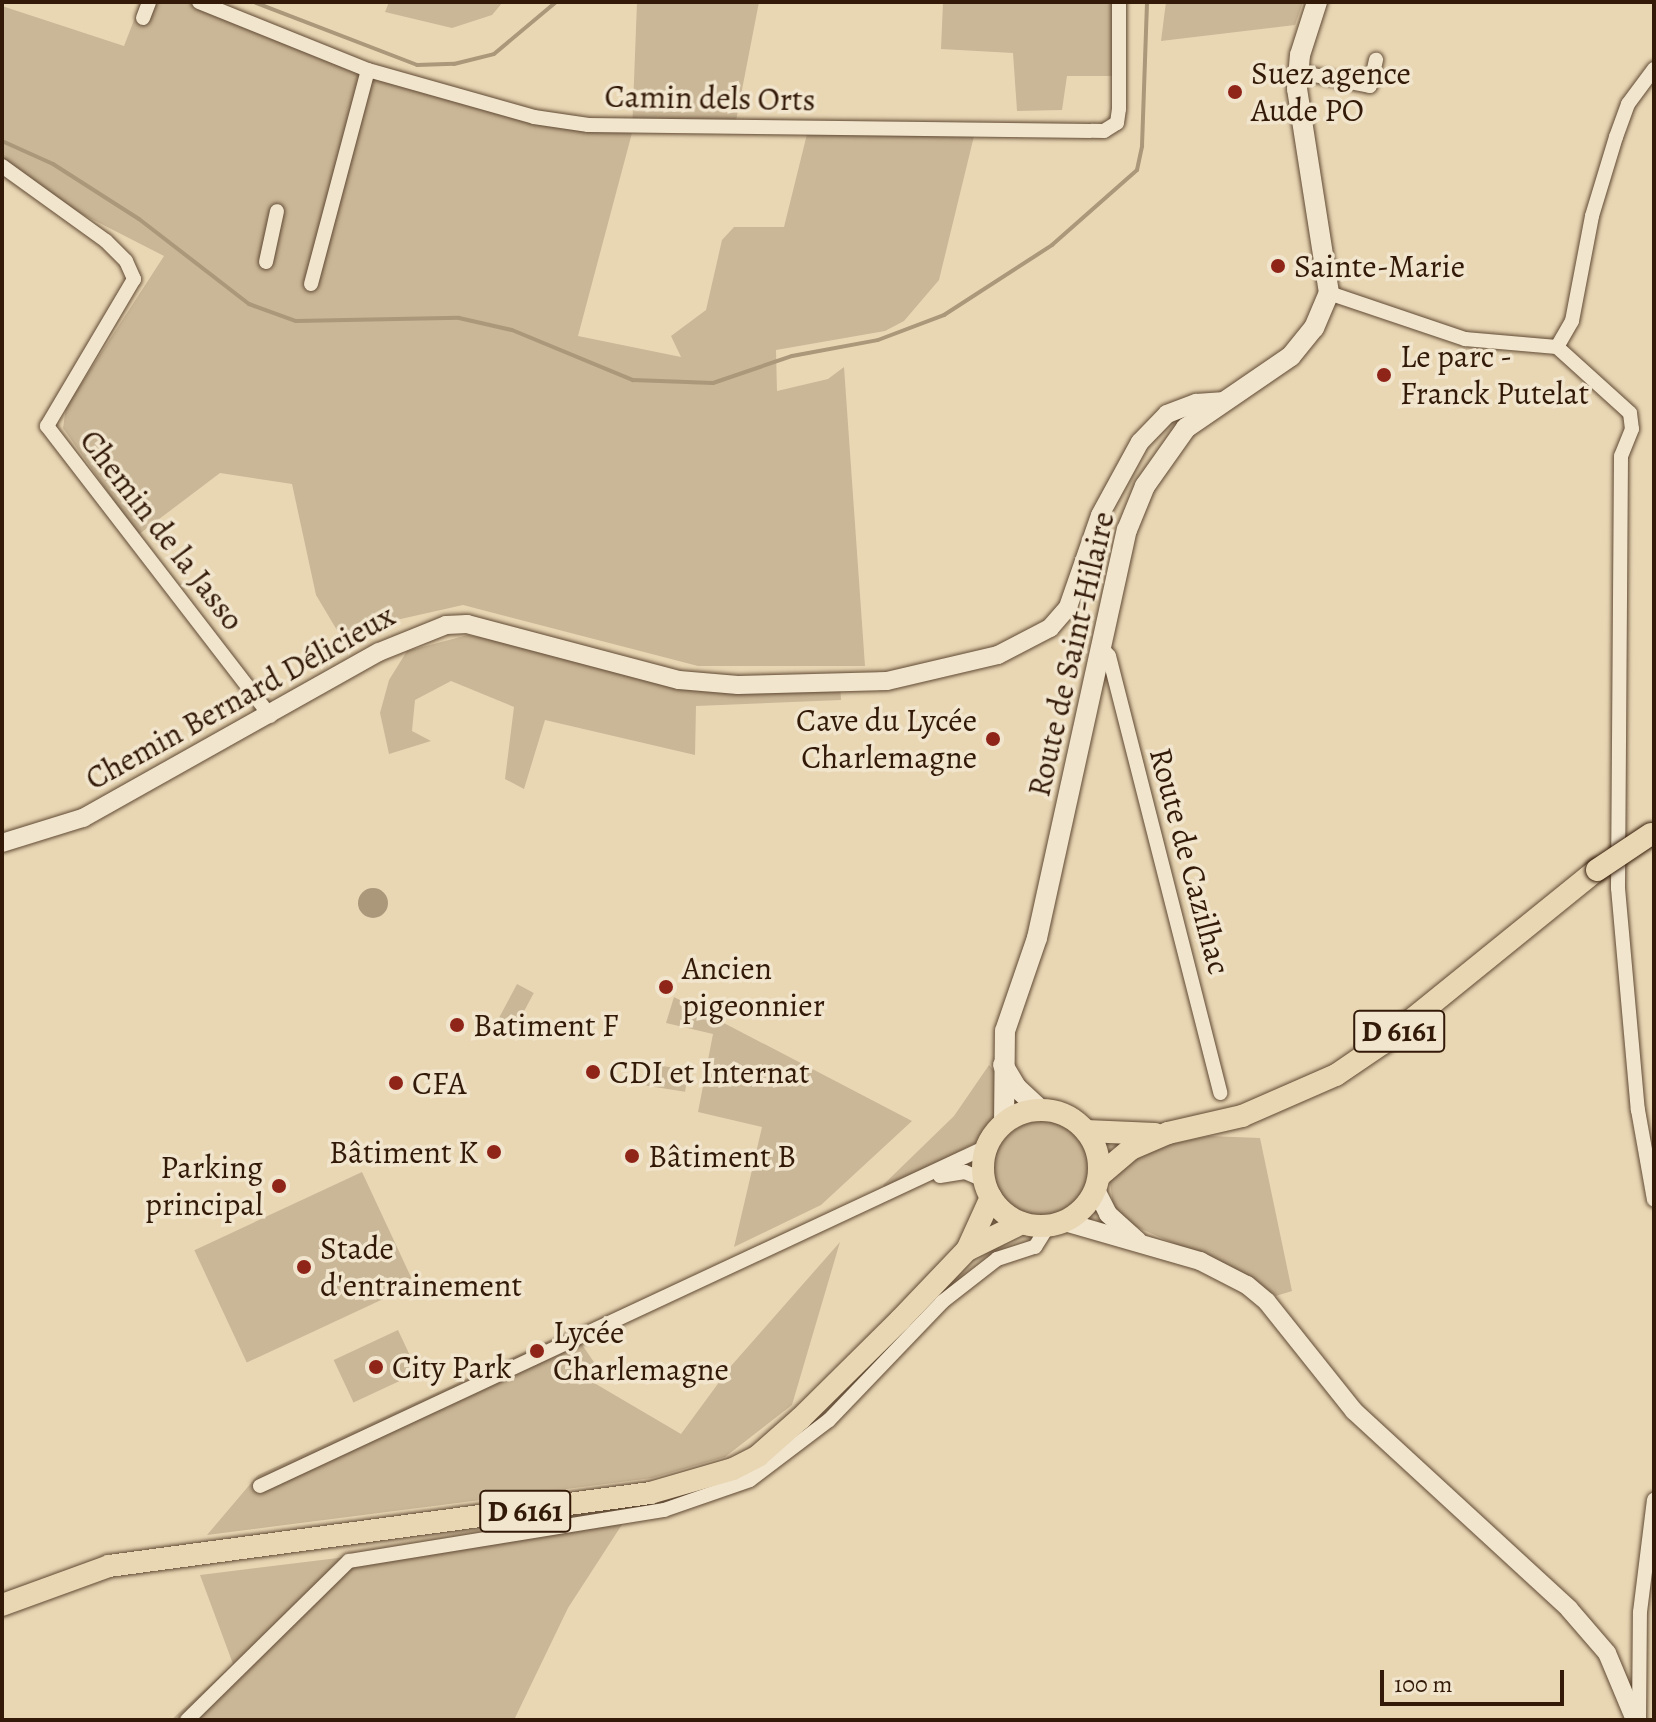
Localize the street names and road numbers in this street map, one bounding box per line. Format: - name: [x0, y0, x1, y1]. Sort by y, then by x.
- street label: Camin dels Orts: [604, 77, 816, 119]
- street label: Chemin de la Jasso: [72, 422, 252, 638]
- street label: Route de Saint-Hilaire: [1020, 508, 1122, 800]
- street label: Chemin Bernard Délicieux: [79, 596, 401, 798]
- street label: Route de Cazilhac: [1141, 744, 1239, 978]
- road number: D 6161: [1353, 1005, 1445, 1057]
- road number: D 6161: [479, 1485, 571, 1537]

